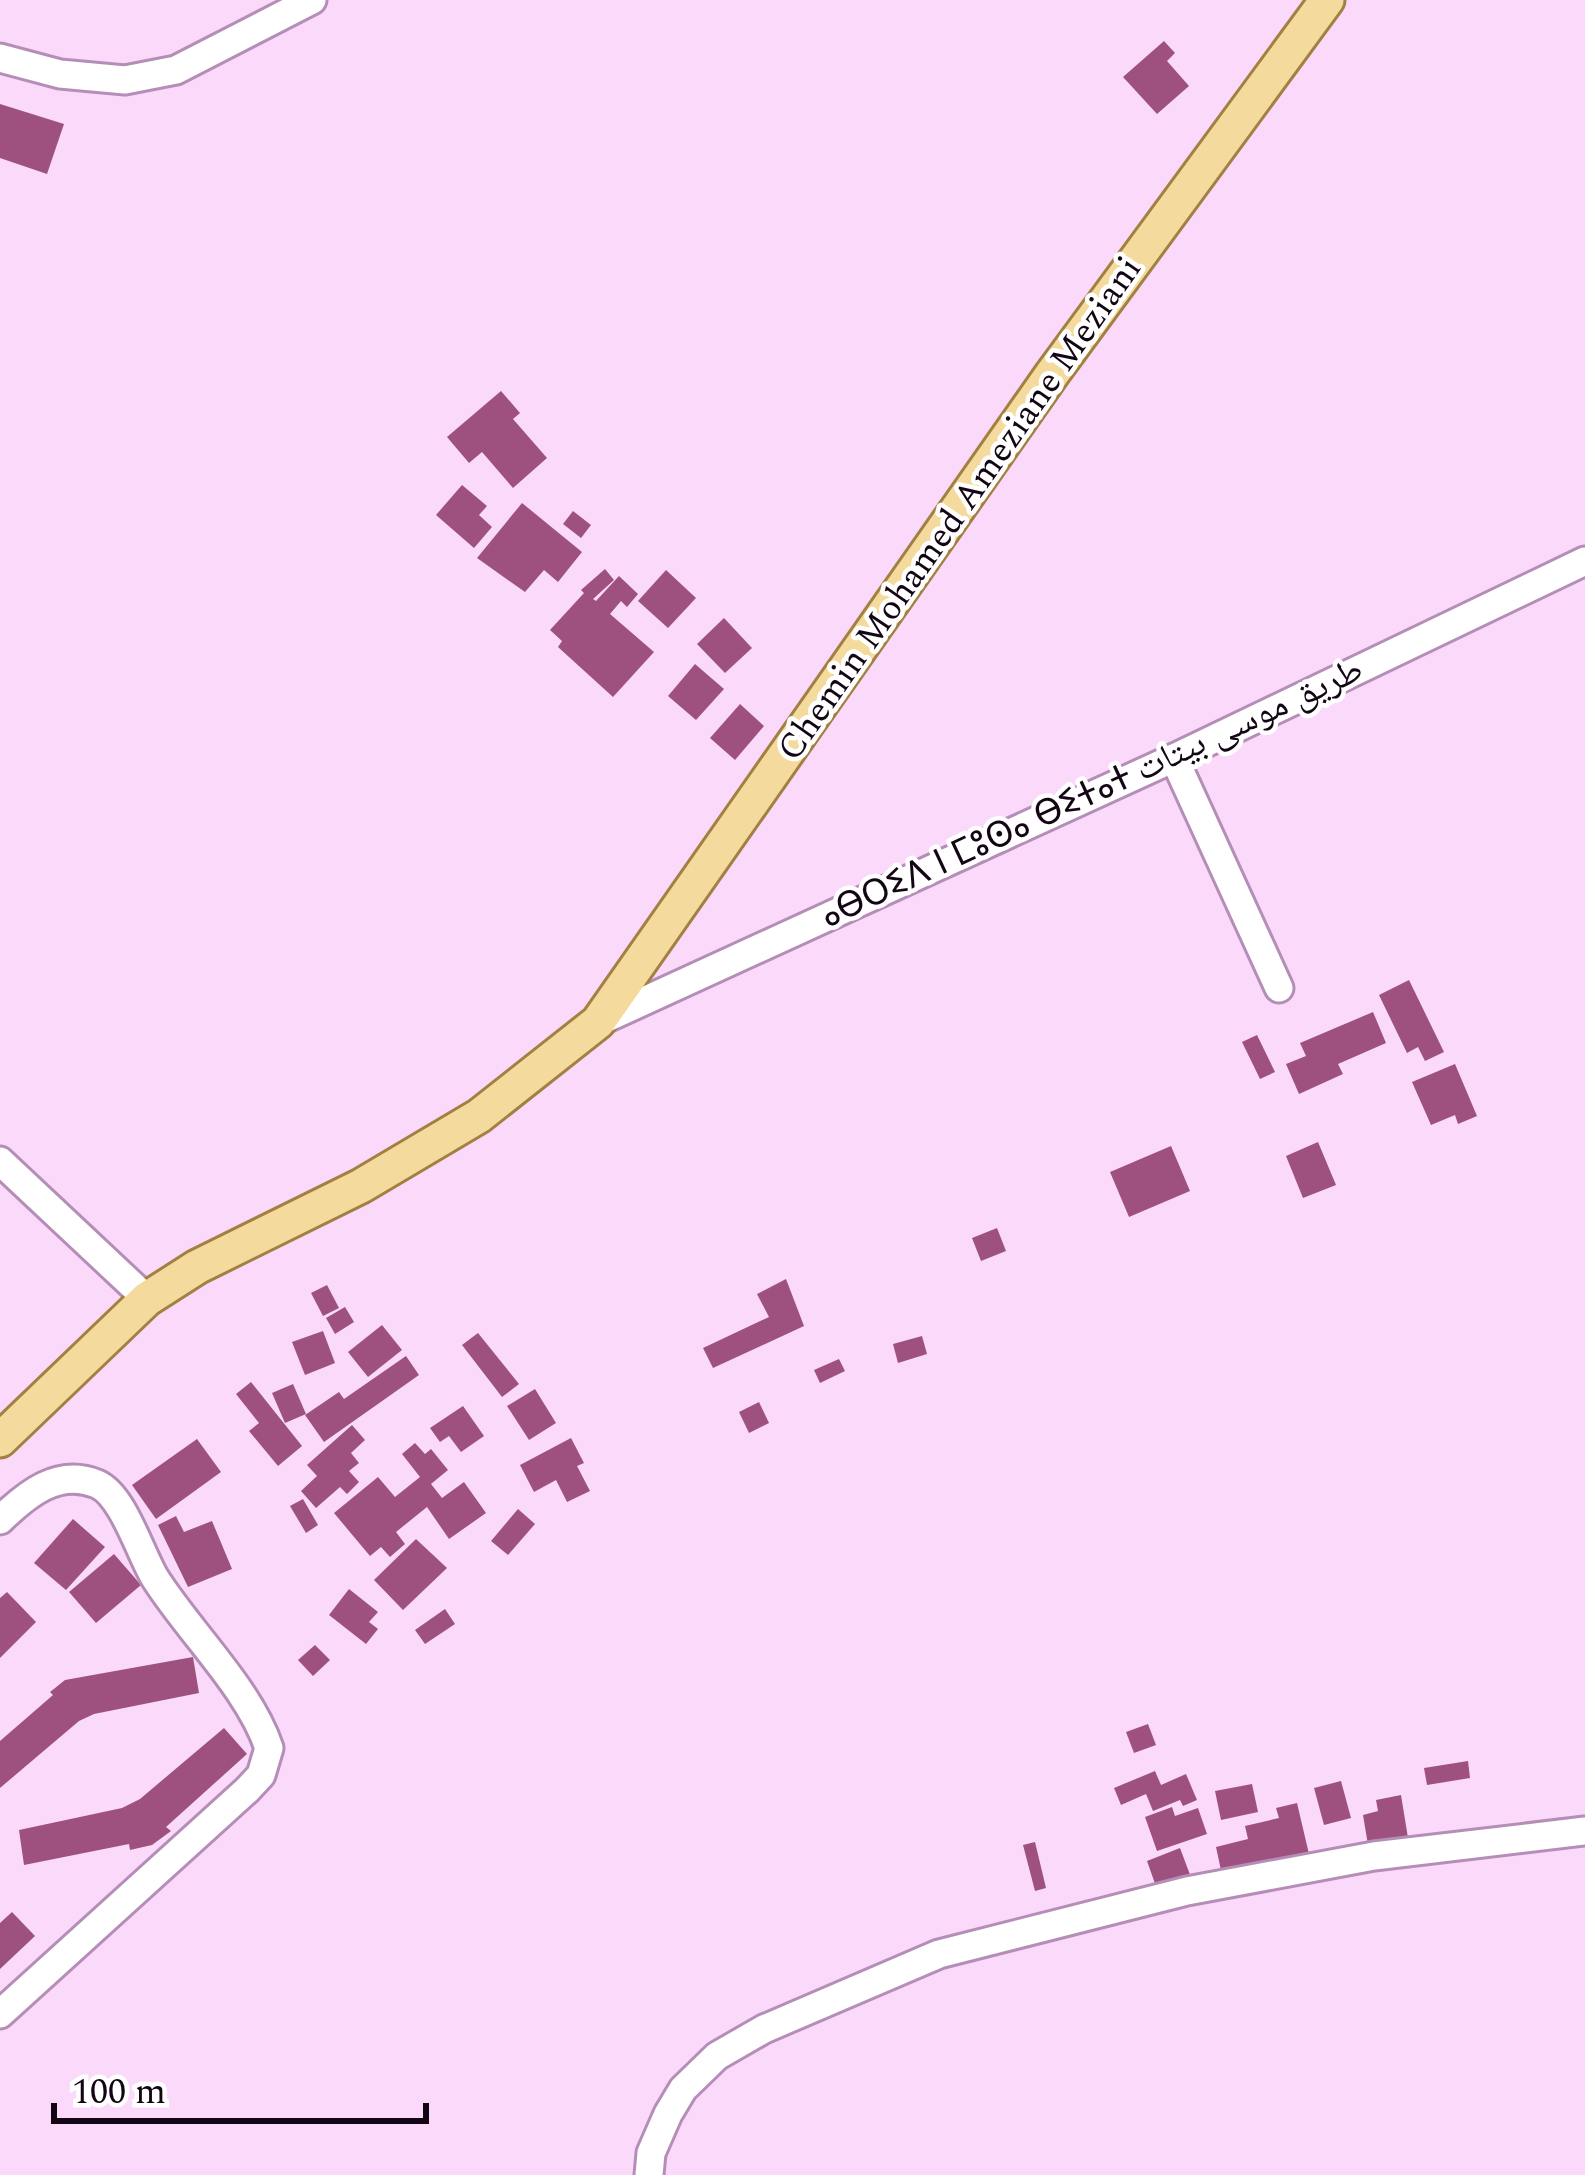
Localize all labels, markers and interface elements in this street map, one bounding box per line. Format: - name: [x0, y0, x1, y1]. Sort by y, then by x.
- street label: Chemin Mohamed Ameziane Meziani: [764, 245, 1156, 773]
- street label: ⴰⴱⵔⵉⴷ ⵏ ⵎⵓⵙⴰ ⴱⵉⵜⴰⵜ طريق موسى بيتات: [811, 643, 1373, 943]
- scale bar: [54, 2049, 426, 2123]
- text: 100 m: [72, 2065, 166, 2120]

